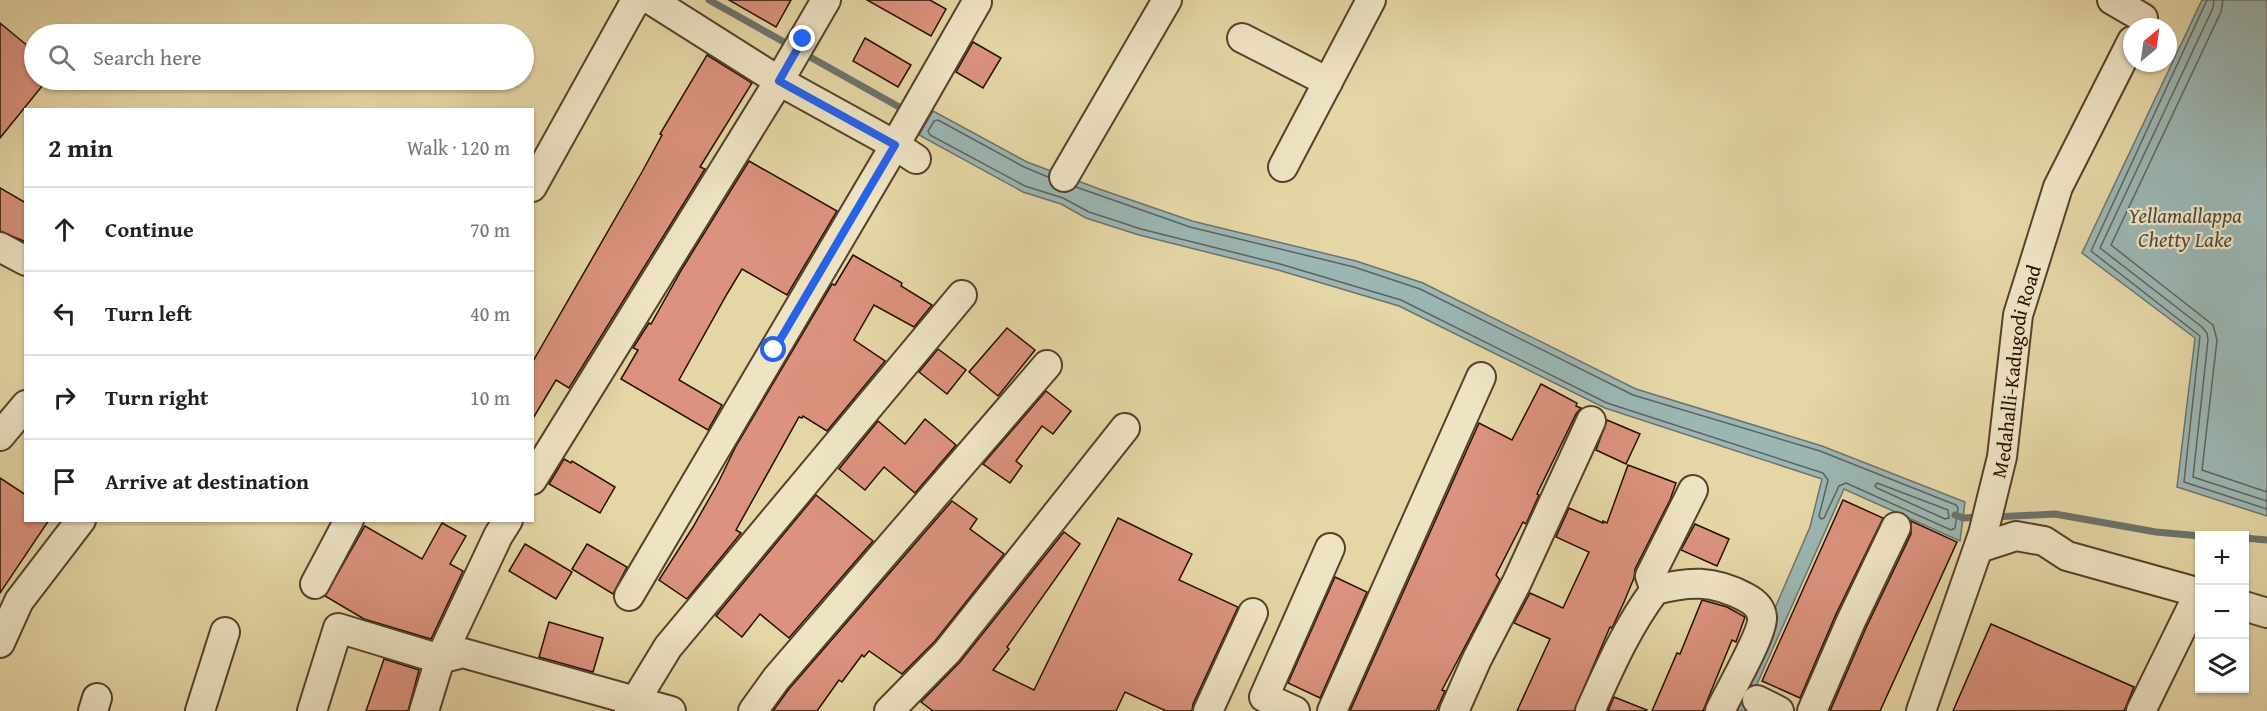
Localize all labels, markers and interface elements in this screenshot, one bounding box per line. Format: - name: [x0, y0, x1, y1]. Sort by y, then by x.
- north arrow: [2123, 18, 2177, 72]
- search box: [24, 24, 534, 90]
- route end: [789, 25, 815, 51]
- icon: search: [45, 41, 78, 74]
- text: Search here: [93, 41, 202, 73]
- text: 2 min: [48, 128, 113, 167]
- text: Walk · 120 m: [407, 133, 510, 162]
- water label: Yellamallappa Chetty Lake: [2128, 200, 2242, 255]
- icon: ahead: [48, 213, 81, 246]
- text: Continue: [105, 213, 194, 245]
- text: 70 m: [470, 215, 510, 244]
- street label: Medahalli-Kadugodi Road: [1983, 261, 2048, 481]
- icon: left: [48, 297, 81, 330]
- text: Turn left: [105, 297, 192, 329]
- text: 40 m: [470, 299, 510, 328]
- route start: [760, 336, 786, 362]
- icon: right: [48, 381, 81, 414]
- text: Turn right: [105, 381, 208, 413]
- text: 10 m: [470, 383, 510, 412]
- icon: arrive: [48, 465, 81, 498]
- text: Arrive at destination: [105, 465, 309, 497]
- map controls: [2195, 531, 2249, 693]
- button: +: [2195, 531, 2249, 585]
- button: −: [2195, 585, 2249, 639]
- button: layers: [2195, 639, 2249, 693]

